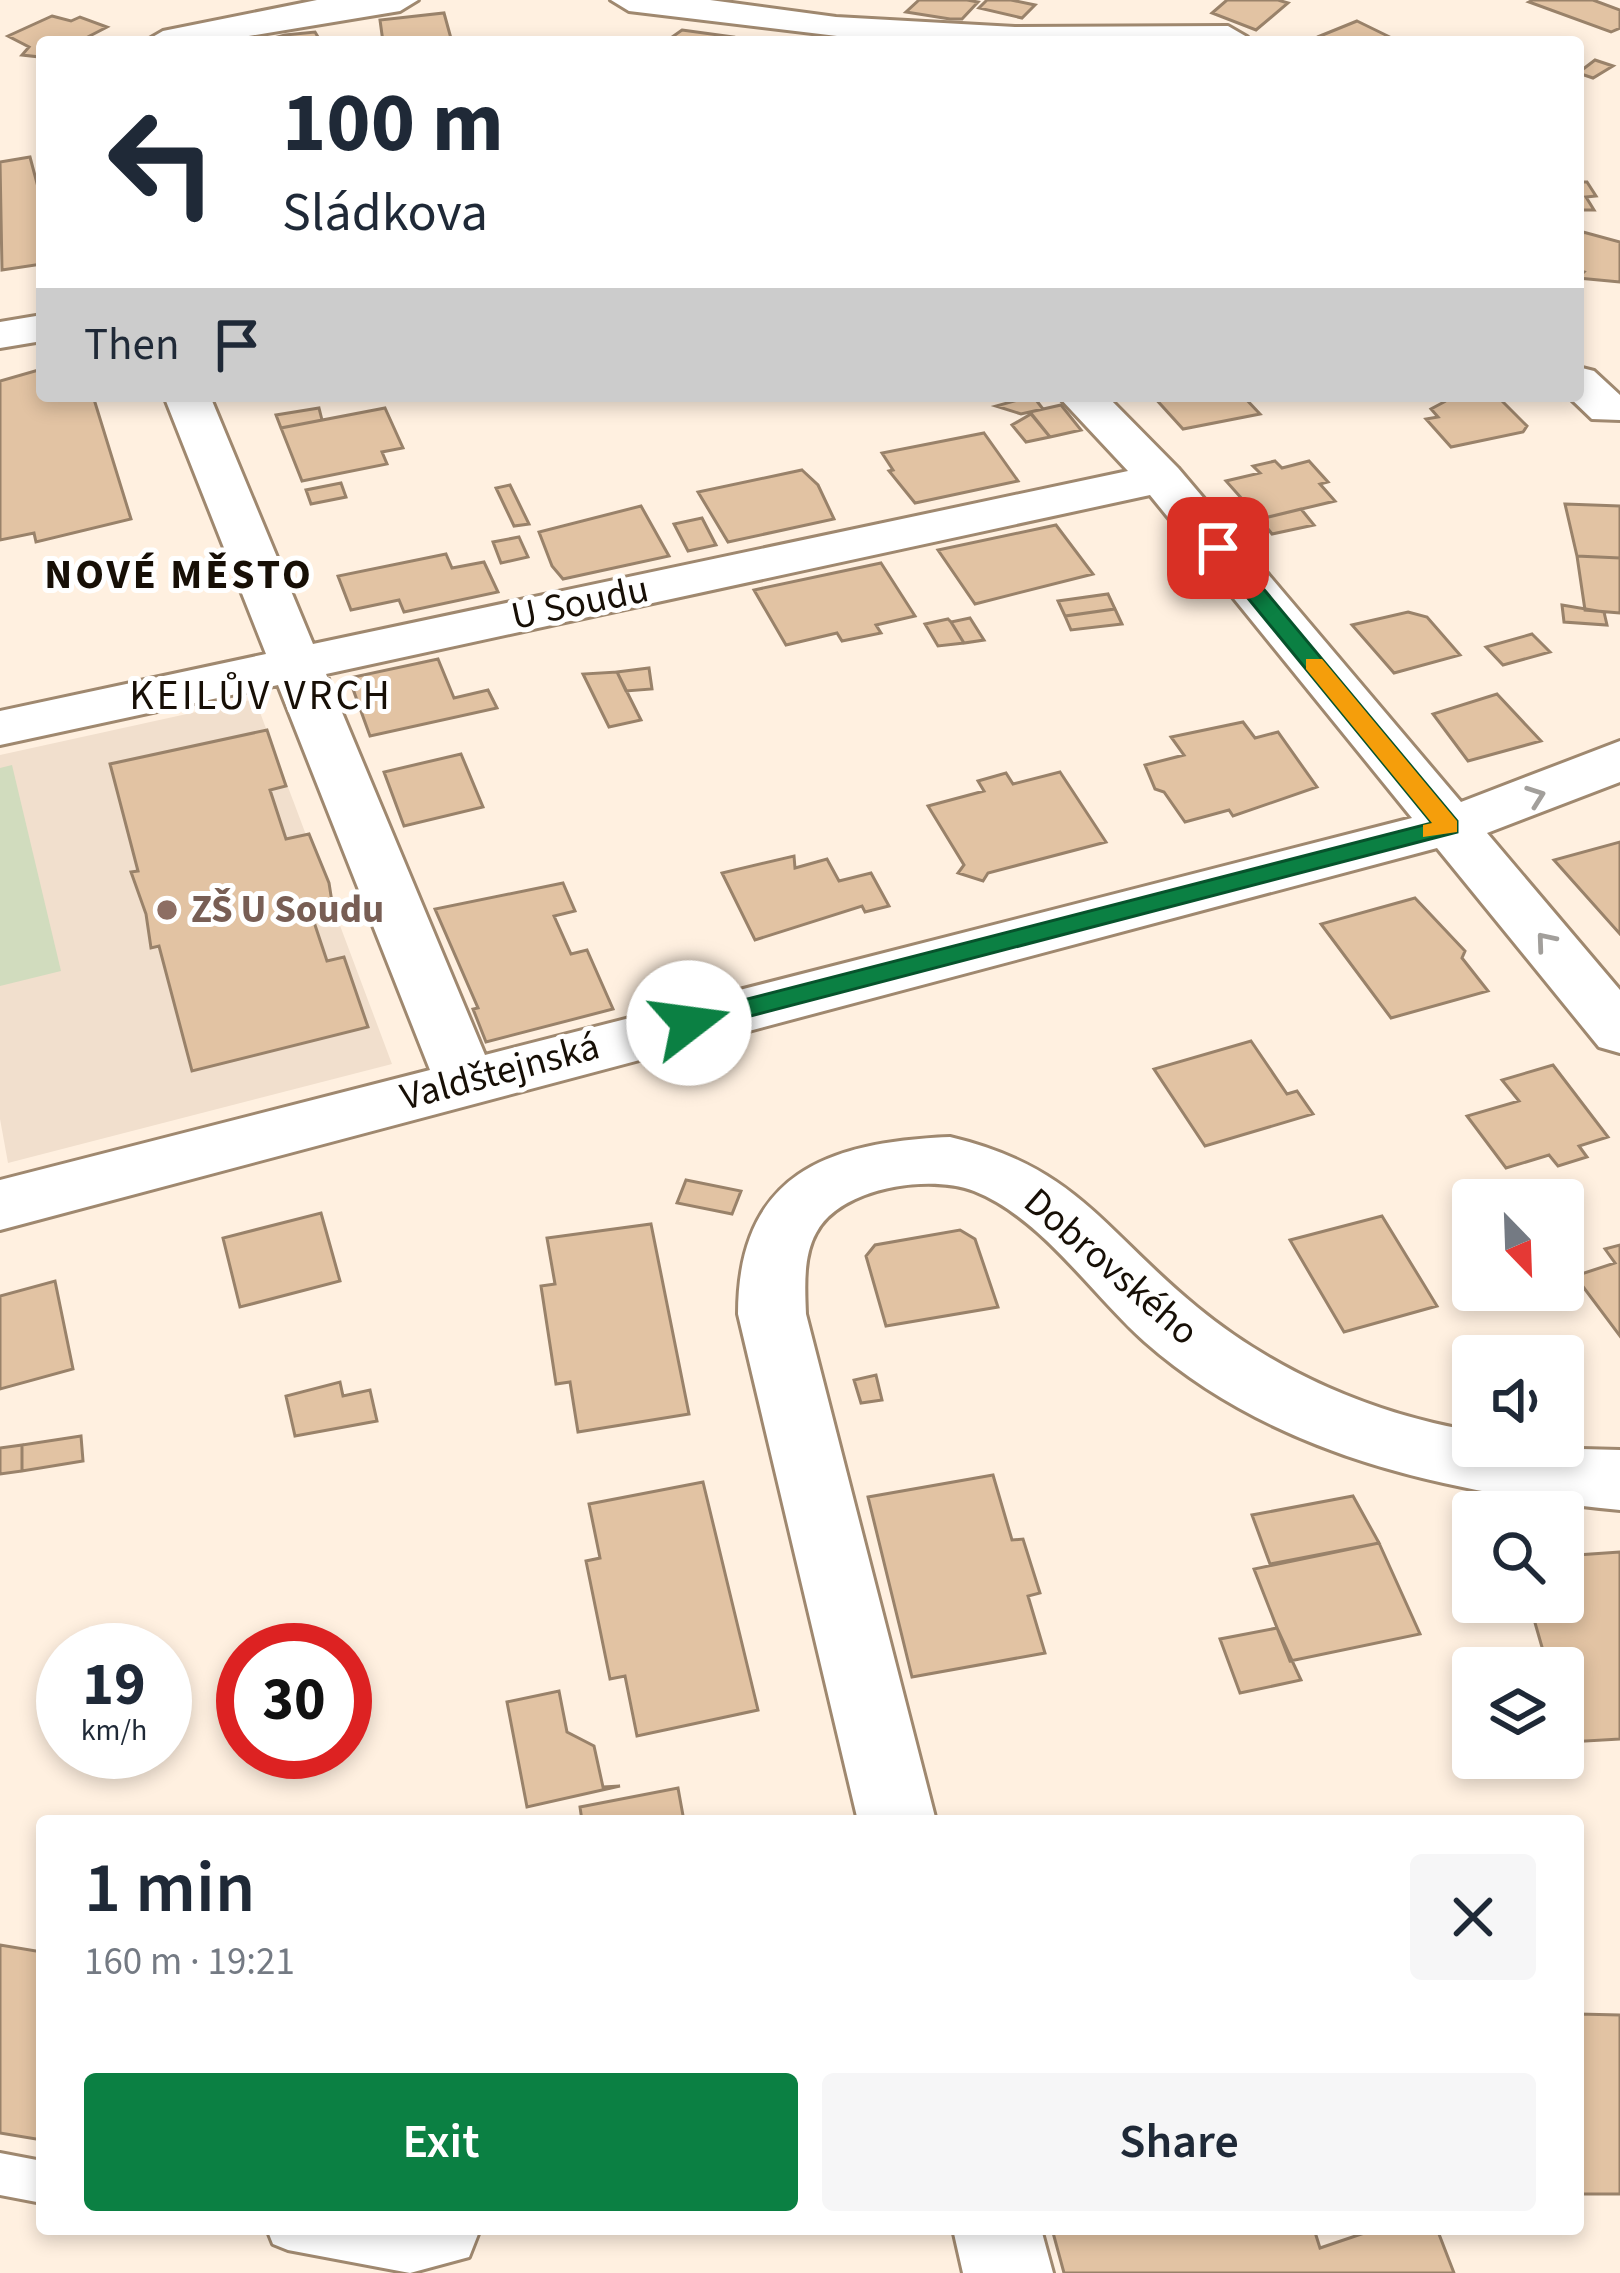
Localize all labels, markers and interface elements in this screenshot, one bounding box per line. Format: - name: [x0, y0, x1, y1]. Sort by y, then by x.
- text: 100 m: [282, 64, 504, 184]
- icon: left: [84, 84, 240, 240]
- text: Sládkova: [282, 175, 488, 252]
- icon: arrive: [204, 312, 270, 378]
- text: Then: [84, 313, 180, 377]
- pin: [1167, 497, 1269, 599]
- icon: arrive: [1185, 515, 1251, 581]
- district label: NOVÉ MĚSTO: [44, 545, 314, 605]
- street label: U Soudu: [506, 561, 654, 645]
- district label: KEILŮV VRCH: [129, 666, 393, 726]
- one-way arrow: [1524, 786, 1545, 810]
- place label: ZŠ U Soudu: [191, 882, 384, 938]
- marker: ZŠ U Soudu: [154, 897, 180, 923]
- one-way arrow: [1537, 933, 1559, 955]
- position arrow: [626, 960, 752, 1086]
- street label: Valdštejnská: [394, 1019, 606, 1125]
- street label: Dobrovského: [1011, 1175, 1211, 1359]
- north arrow: [1452, 1179, 1584, 1311]
- map controls: [1452, 1179, 1584, 1779]
- button: sound: [1452, 1335, 1584, 1467]
- button: search: [1452, 1491, 1584, 1623]
- speed limit sign: 30: [216, 1623, 372, 1779]
- text: 19: [82, 1643, 146, 1728]
- button: layers: [1452, 1647, 1584, 1779]
- text: km/h: [81, 1709, 147, 1752]
- text: 1 min: [84, 1837, 255, 1940]
- button: close: [1410, 1854, 1536, 1980]
- text: 160 m · 19:21: [84, 1934, 295, 1990]
- button: Exit: [84, 2073, 798, 2211]
- button: Share: [822, 2073, 1536, 2211]

